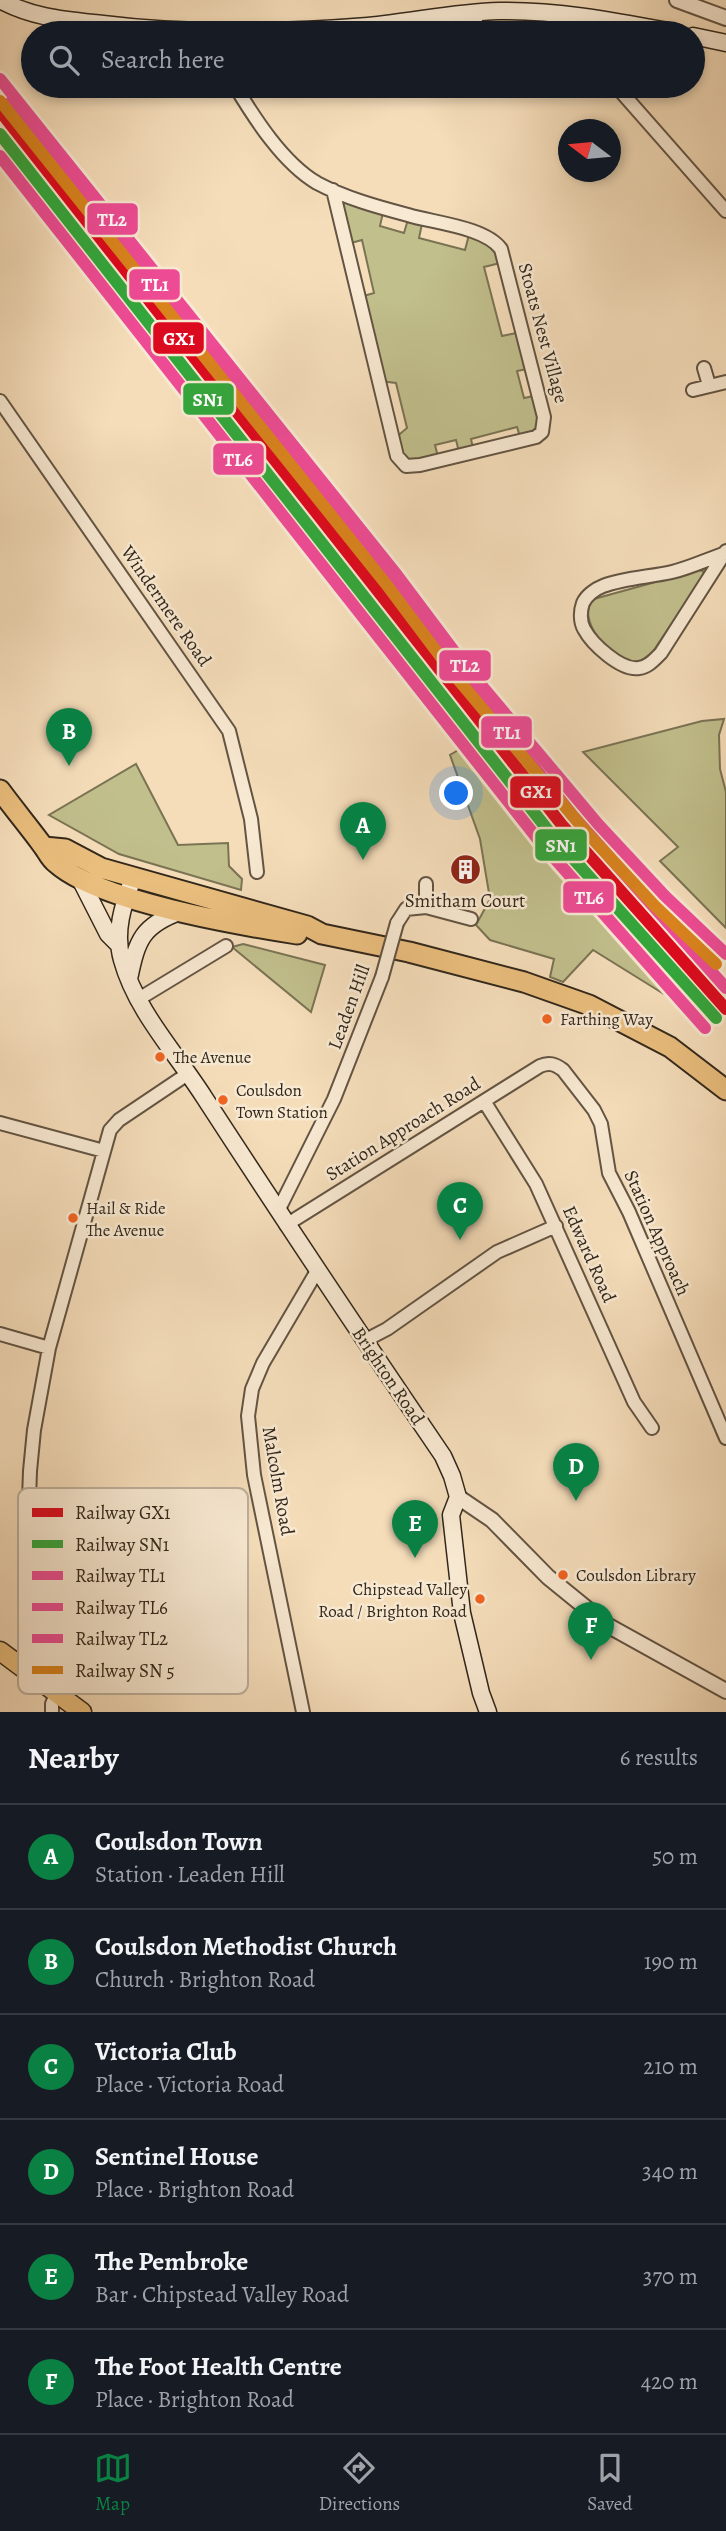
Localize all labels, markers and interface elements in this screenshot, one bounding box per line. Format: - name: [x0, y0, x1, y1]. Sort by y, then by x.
- search box: [21, 21, 705, 98]
- icon: search: [45, 41, 83, 79]
- text: Search here: [101, 42, 225, 77]
- north arrow: [558, 119, 621, 182]
- line badge: TL2: [86, 202, 139, 236]
- text: TL2: [97, 207, 127, 233]
- street label: Stoats Nest Village: [512, 260, 574, 406]
- line badge: TL1: [128, 268, 181, 301]
- text: TL1: [141, 272, 169, 298]
- line badge: GX1: [152, 321, 205, 355]
- text: GX1: [163, 326, 195, 352]
- line badge: SN1: [182, 382, 235, 416]
- text: SN1: [193, 387, 224, 413]
- line badge: TL6: [212, 442, 265, 476]
- text: TL6: [223, 447, 253, 473]
- street label: Windermere Road: [114, 540, 218, 672]
- line badge: TL2: [438, 649, 492, 682]
- text: TL2: [450, 653, 480, 679]
- pin: B: [46, 708, 92, 766]
- line badge: TL1: [480, 715, 533, 749]
- text: TL1: [493, 720, 521, 746]
- line badge: GX1: [509, 775, 562, 809]
- your location: [439, 776, 473, 810]
- text: GX1: [520, 779, 552, 805]
- pin: A: [340, 802, 386, 860]
- line badge: SN1: [534, 828, 588, 862]
- text: SN1: [546, 833, 577, 859]
- building icon: Smitham Court: [448, 853, 482, 887]
- line badge: TL6: [562, 880, 615, 914]
- text: TL6: [574, 885, 604, 911]
- place label: Smitham Court: [405, 888, 525, 914]
- street label: Leaden Hill: [322, 961, 377, 1053]
- place label: Farthing Way: [560, 1008, 653, 1031]
- marker: Farthing Way: [540, 1012, 554, 1026]
- place label: The Avenue: [173, 1046, 251, 1069]
- marker: The Avenue: [153, 1050, 167, 1064]
- street label: Station Approach Road: [321, 1070, 486, 1187]
- place label: Coulsdon Town Station: [236, 1079, 328, 1124]
- marker: Coulsdon Town Station: [216, 1093, 230, 1107]
- street label: Station Approach: [618, 1166, 696, 1300]
- pin: C: [437, 1182, 483, 1240]
- place label: Hail & Ride The Avenue: [86, 1197, 166, 1242]
- street label: Edward Road: [556, 1201, 622, 1307]
- marker: Hail & Ride The Avenue: [66, 1211, 80, 1225]
- street label: Brighton Road: [346, 1322, 431, 1431]
- street label: Malcolm Road: [256, 1424, 301, 1538]
- pin: D: [553, 1443, 599, 1501]
- legend: [18, 1488, 248, 1694]
- text: Railway GX1: [75, 1500, 171, 1526]
- pin: E: [392, 1500, 438, 1558]
- text: Railway SN1: [75, 1532, 170, 1558]
- text: Railway TL1: [75, 1563, 166, 1589]
- place label: Coulsdon Library: [576, 1564, 696, 1587]
- marker: Coulsdon Library: [556, 1568, 570, 1582]
- place label: Chipstead Valley Road / Brighton Road: [318, 1578, 468, 1623]
- marker: Chipstead Valley Road / Brighton Road: [473, 1592, 487, 1606]
- text: Railway TL6: [75, 1595, 168, 1621]
- pin: F: [568, 1602, 614, 1660]
- text: Railway TL2: [75, 1626, 168, 1652]
- text: Railway SN 5: [75, 1658, 175, 1684]
- text: Nearby: [28, 1738, 119, 1778]
- text: 6 results: [620, 1742, 698, 1773]
- text: Coulsdon Town: [95, 1824, 263, 1859]
- text: A: [44, 1841, 58, 1872]
- text: 50 m: [652, 1841, 698, 1872]
- text: Station · Leaden Hill: [95, 1859, 285, 1890]
- text: Coulsdon Methodist Church: [95, 1929, 397, 1964]
- text: B: [44, 1946, 58, 1977]
- text: 190 m: [644, 1946, 698, 1977]
- text: Church · Brighton Road: [95, 1964, 315, 1995]
- text: Victoria Club: [95, 2034, 237, 2069]
- text: C: [44, 2051, 58, 2082]
- text: 210 m: [643, 2051, 698, 2082]
- text: Place · Victoria Road: [95, 2069, 284, 2100]
- text: Sentinel House: [95, 2139, 258, 2174]
- text: D: [43, 2156, 59, 2187]
- text: 340 m: [642, 2156, 698, 2187]
- text: Place · Brighton Road: [95, 2174, 294, 2205]
- text: The Pembroke: [95, 2244, 248, 2279]
- text: E: [44, 2261, 58, 2292]
- text: 370 m: [643, 2261, 698, 2292]
- text: Bar · Chipstead Valley Road: [95, 2279, 349, 2310]
- text: The Foot Health Centre: [95, 2349, 342, 2384]
- text: F: [45, 2366, 57, 2397]
- text: 420 m: [641, 2366, 698, 2397]
- text: Place · Brighton Road: [95, 2384, 294, 2415]
- tab: Map: [94, 2449, 132, 2517]
- tab: Directions: [319, 2449, 400, 2517]
- tab: Saved: [587, 2449, 632, 2517]

